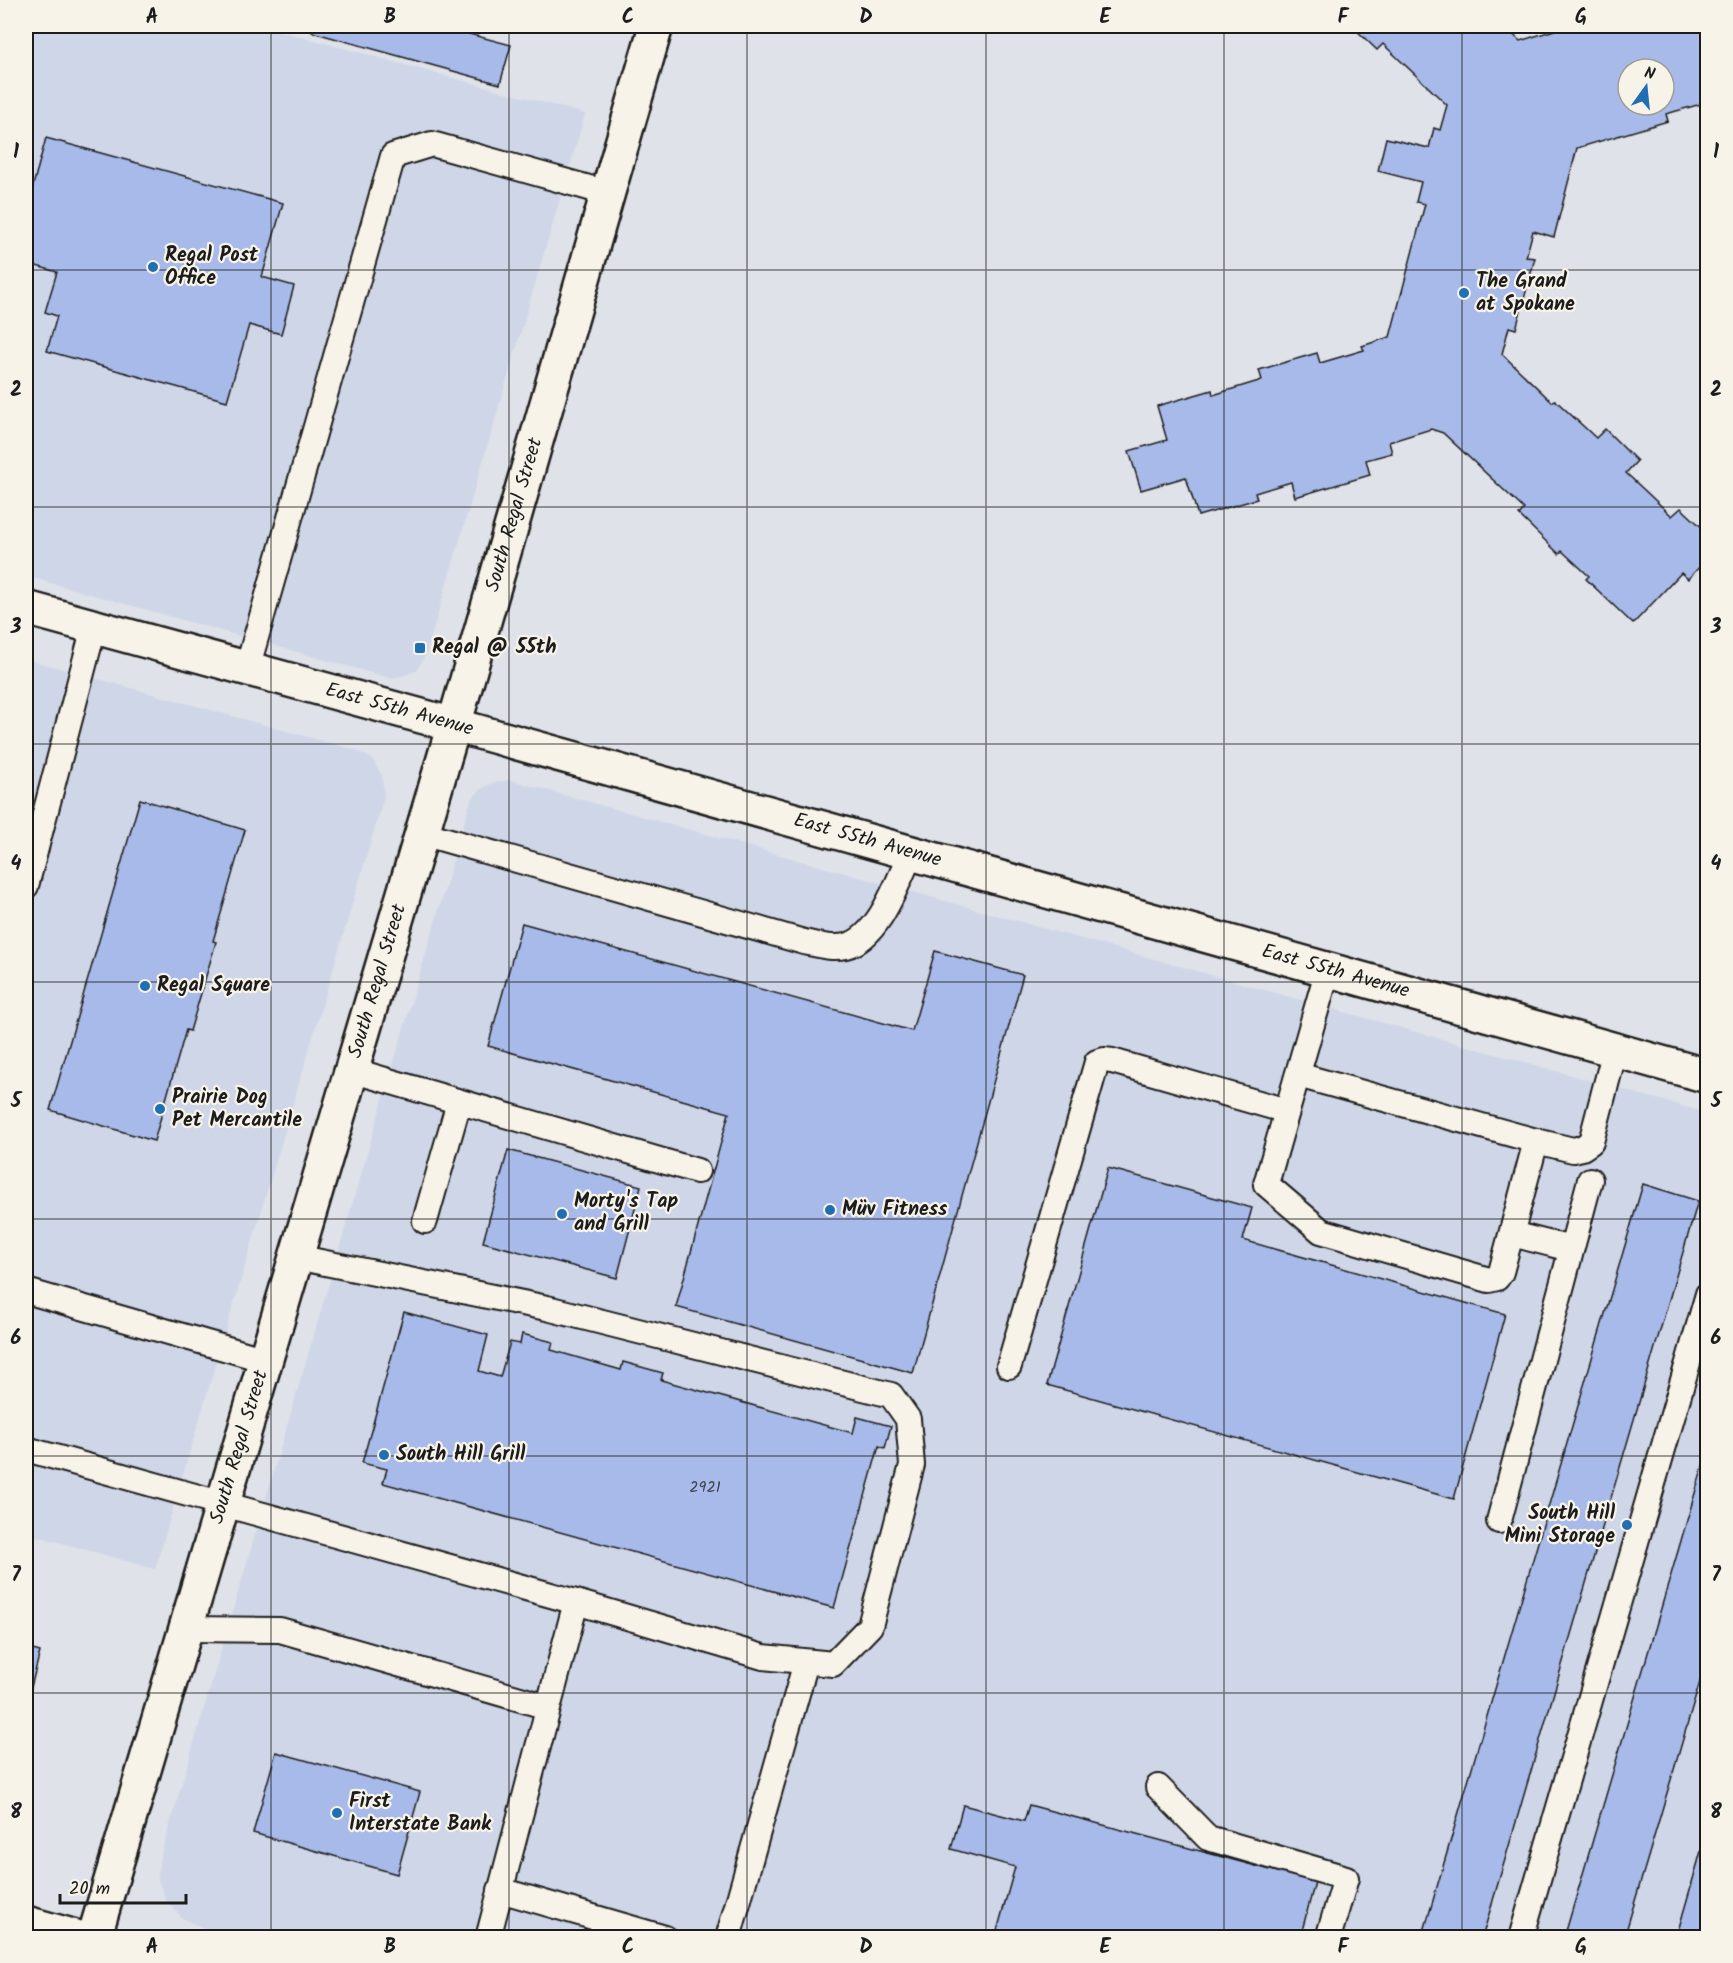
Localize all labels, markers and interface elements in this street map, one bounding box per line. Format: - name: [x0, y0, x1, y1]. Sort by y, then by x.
- text: A: [146, 2, 158, 34]
- text: B: [384, 2, 396, 34]
- text: C: [622, 2, 634, 34]
- text: D: [859, 2, 873, 34]
- text: E: [1099, 2, 1111, 34]
- text: F: [1338, 2, 1350, 34]
- text: G: [1575, 2, 1587, 34]
- north arrow: [1616, 57, 1676, 117]
- text: N: [1641, 61, 1658, 87]
- text: 1: [13, 137, 19, 169]
- text: 1: [1713, 137, 1719, 169]
- place label: Regal Post Office: [165, 240, 259, 295]
- marker: Regal Post Office: [146, 260, 160, 274]
- place label: The Grand at Spokane: [1476, 266, 1575, 321]
- marker: The Grand at Spokane: [1457, 286, 1471, 300]
- text: 2: [10, 375, 22, 407]
- text: 2: [1710, 375, 1722, 407]
- street label: South Regal Street: [477, 434, 552, 596]
- text: 3: [10, 612, 22, 644]
- text: 3: [1710, 612, 1722, 644]
- place label: Regal @ 55th: [432, 632, 556, 664]
- marker: Regal @ 55th: [413, 641, 427, 655]
- street label: East 55th Avenue: [322, 675, 477, 746]
- street label: East 55th Avenue: [790, 805, 945, 877]
- text: 4: [11, 849, 22, 881]
- text: 4: [1711, 849, 1722, 881]
- street label: South Regal Street: [340, 900, 416, 1062]
- street label: East 55th Avenue: [1258, 936, 1413, 1008]
- place label: Regal Square: [157, 970, 270, 1002]
- marker: Regal Square: [138, 979, 152, 993]
- place label: Prairie Dog Pet Mercantile: [172, 1082, 302, 1137]
- text: 5: [10, 1086, 23, 1118]
- text: 5: [1710, 1086, 1723, 1118]
- marker: Prairie Dog Pet Mercantile: [153, 1102, 167, 1116]
- place label: Morty's Tap and Grill: [574, 1186, 678, 1241]
- place label: Müv Fitness: [842, 1194, 948, 1226]
- marker: Müv Fitness: [823, 1203, 837, 1217]
- marker: Morty's Tap and Grill: [555, 1207, 569, 1221]
- text: 6: [11, 1323, 22, 1355]
- text: 6: [1711, 1323, 1722, 1355]
- street label: South Regal Street: [202, 1366, 278, 1528]
- place label: South Hill Grill: [396, 1439, 526, 1471]
- marker: South Hill Grill: [377, 1448, 391, 1462]
- house number: 2921: [689, 1475, 721, 1500]
- place label: South Hill Mini Storage: [1505, 1498, 1616, 1553]
- marker: South Hill Mini Storage: [1620, 1518, 1634, 1532]
- text: 7: [11, 1560, 21, 1592]
- text: 7: [1711, 1560, 1721, 1592]
- place label: First Interstate Bank: [349, 1786, 492, 1841]
- text: 8: [10, 1797, 22, 1829]
- text: 8: [1710, 1797, 1722, 1829]
- marker: First Interstate Bank: [330, 1806, 344, 1820]
- scale bar: [60, 1867, 186, 1905]
- text: 20 m: [69, 1875, 110, 1904]
- text: A: [146, 1932, 158, 1963]
- text: B: [384, 1932, 396, 1963]
- text: C: [622, 1932, 634, 1963]
- text: D: [859, 1932, 873, 1963]
- text: E: [1099, 1932, 1111, 1963]
- text: F: [1338, 1932, 1350, 1963]
- text: G: [1575, 1932, 1587, 1963]

